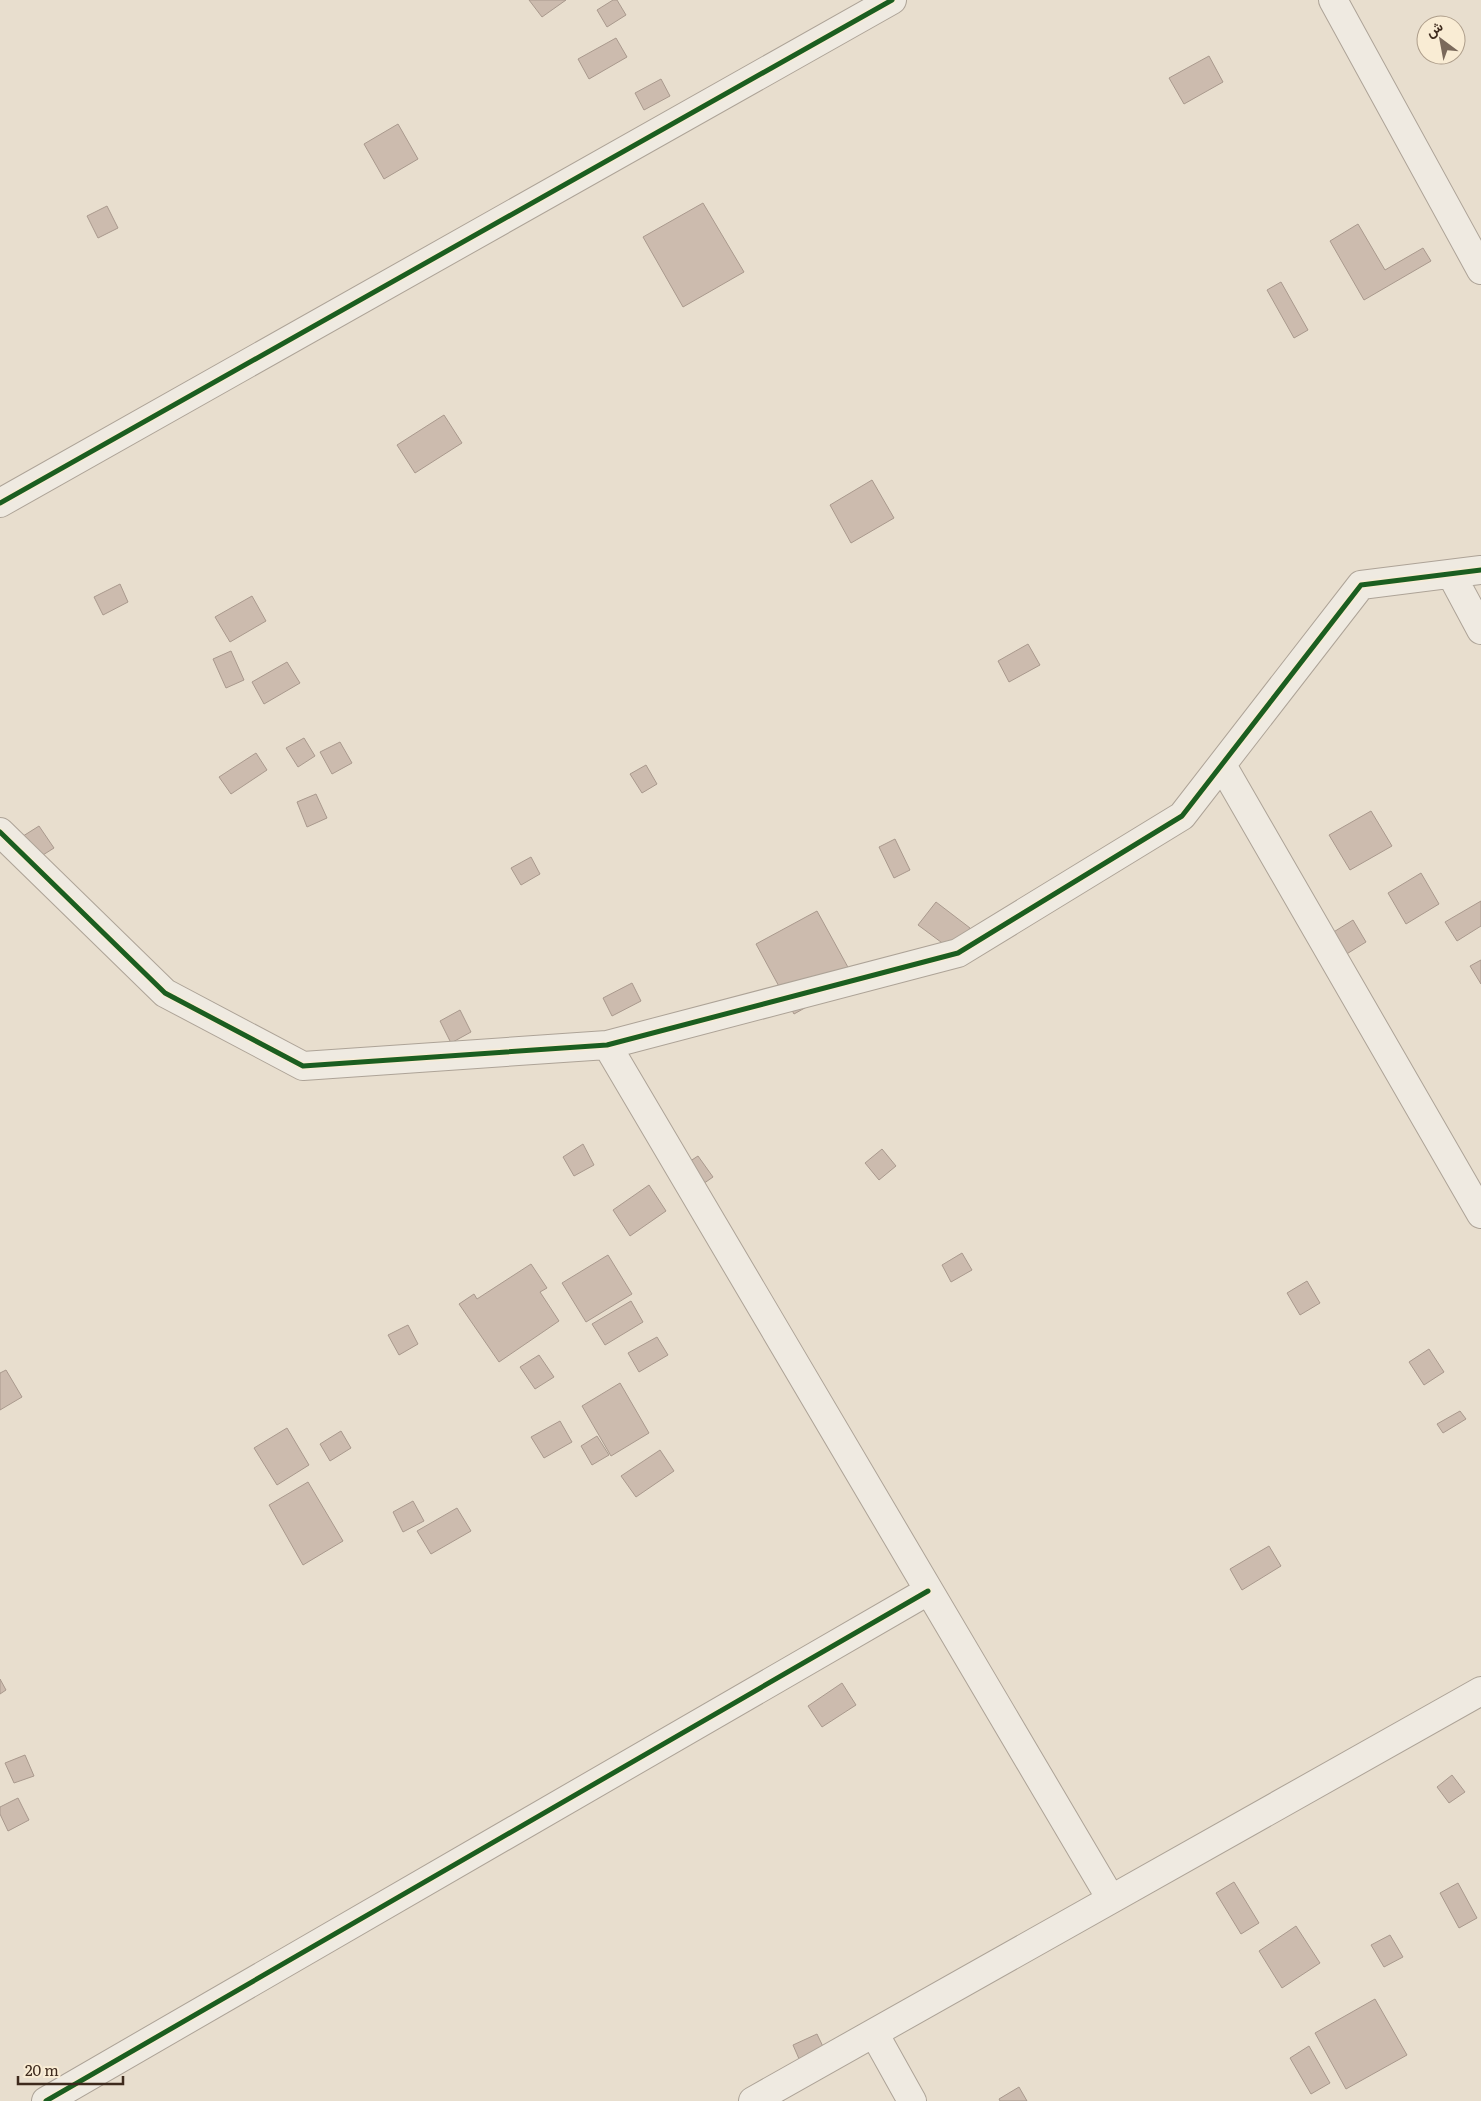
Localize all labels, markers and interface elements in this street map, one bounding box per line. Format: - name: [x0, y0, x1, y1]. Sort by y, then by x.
- north arrow: [1416, 15, 1466, 65]
- text: ش: [1421, 15, 1446, 41]
- scale bar: [18, 2054, 122, 2086]
- text: 20 m: [25, 2058, 59, 2081]

